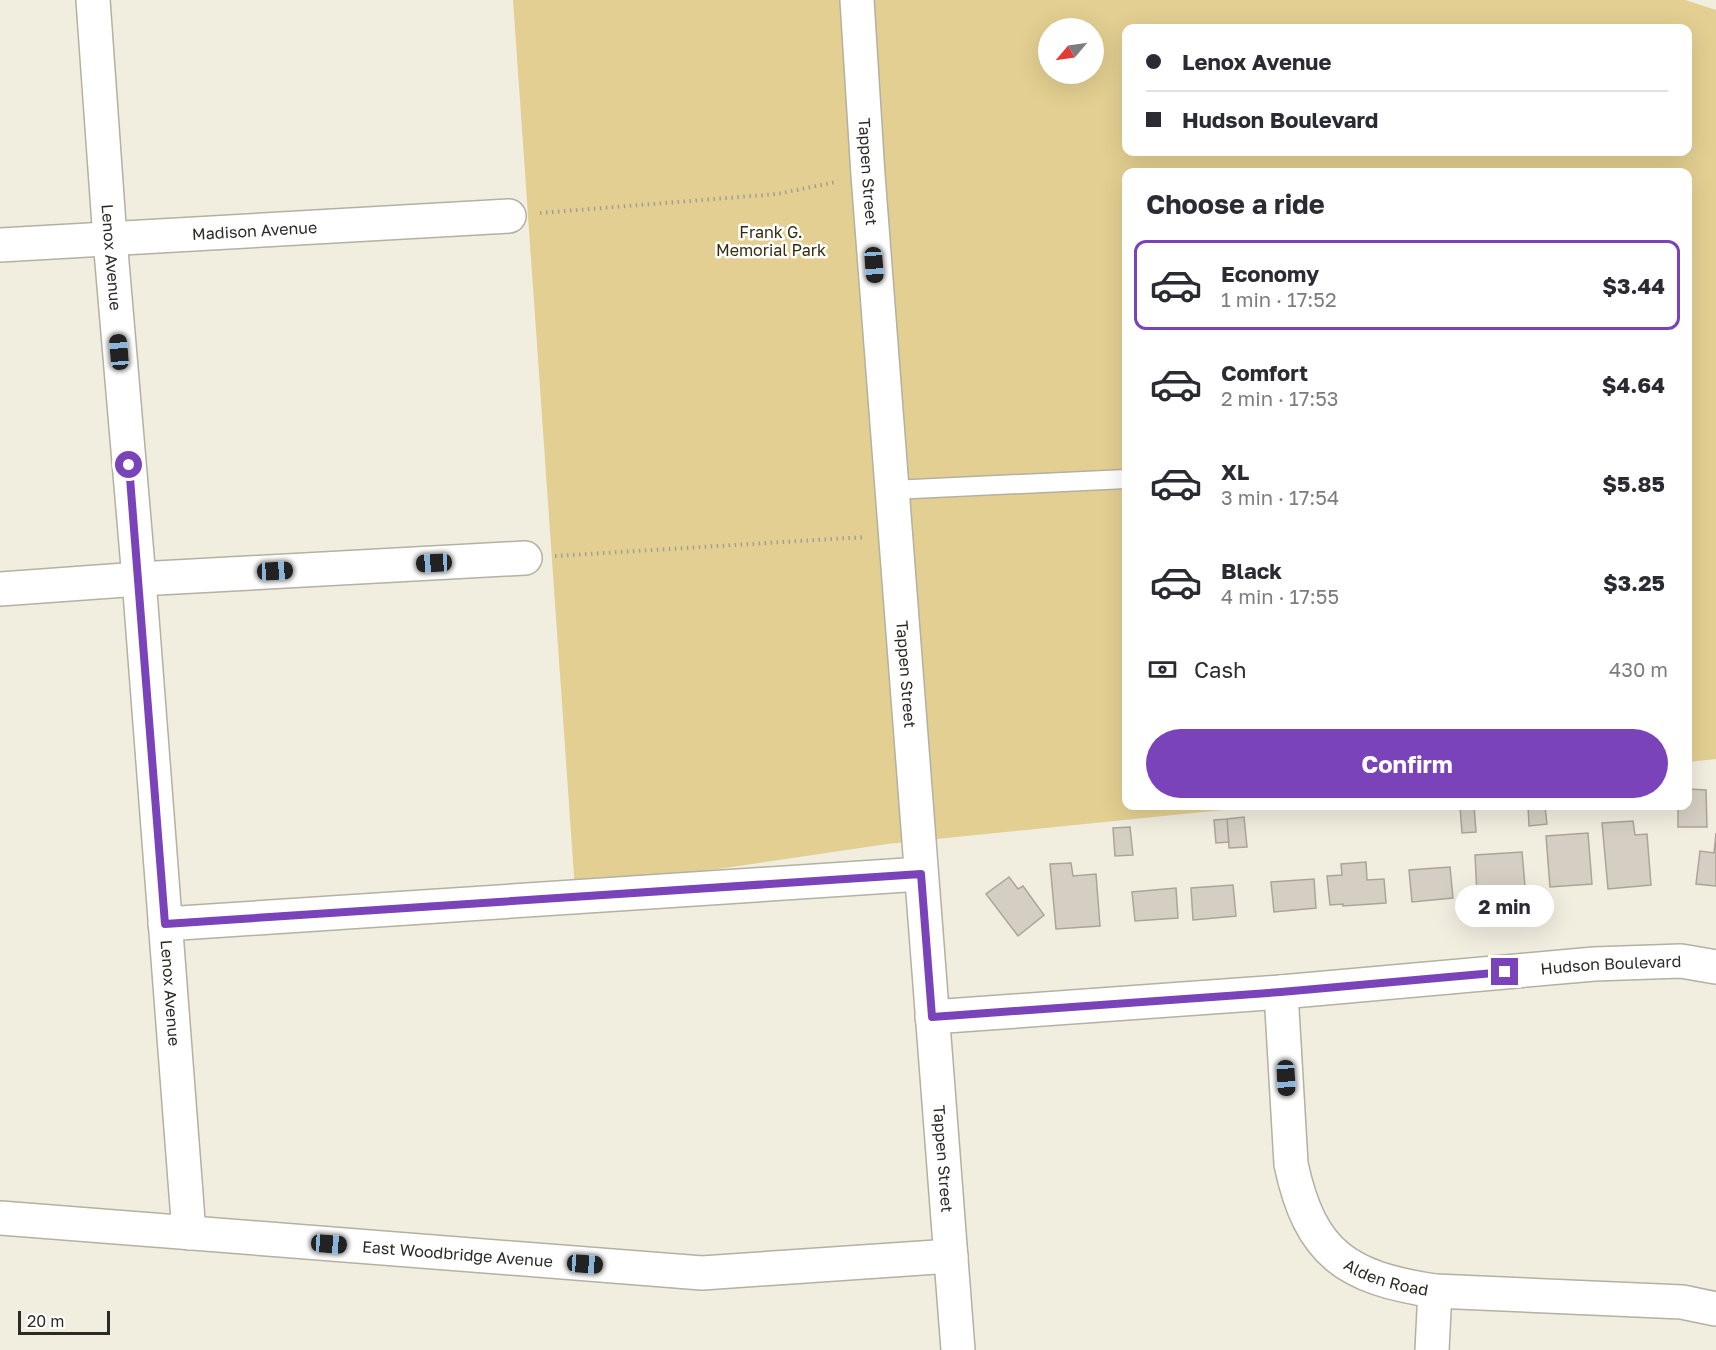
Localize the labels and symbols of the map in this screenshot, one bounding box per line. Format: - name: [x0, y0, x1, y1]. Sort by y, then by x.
- north arrow: [1038, 18, 1104, 84]
- street label: Tappen Street: [854, 117, 882, 226]
- street label: Lenox Avenue: [98, 203, 126, 311]
- street label: Madison Avenue: [191, 217, 318, 244]
- park label: Frank G. Memorial Park: [716, 222, 826, 260]
- car: [864, 246, 884, 284]
- car: [108, 333, 130, 371]
- route start: [115, 451, 142, 478]
- car: [416, 553, 452, 573]
- car: [257, 561, 293, 581]
- street label: Tappen Street: [892, 620, 920, 729]
- callout: 2 min: [1456, 885, 1555, 927]
- street label: Lenox Avenue: [157, 939, 185, 1047]
- street label: Hudson Boulevard: [1540, 951, 1682, 979]
- route end: [1491, 958, 1518, 985]
- car: [1276, 1060, 1296, 1096]
- street label: Tappen Street: [929, 1104, 957, 1213]
- car: [310, 1234, 348, 1254]
- street label: East Woodbridge Avenue: [361, 1236, 554, 1271]
- car: [566, 1254, 604, 1274]
- street label: Alden Road: [1340, 1254, 1430, 1300]
- scale bar: [18, 1308, 110, 1336]

